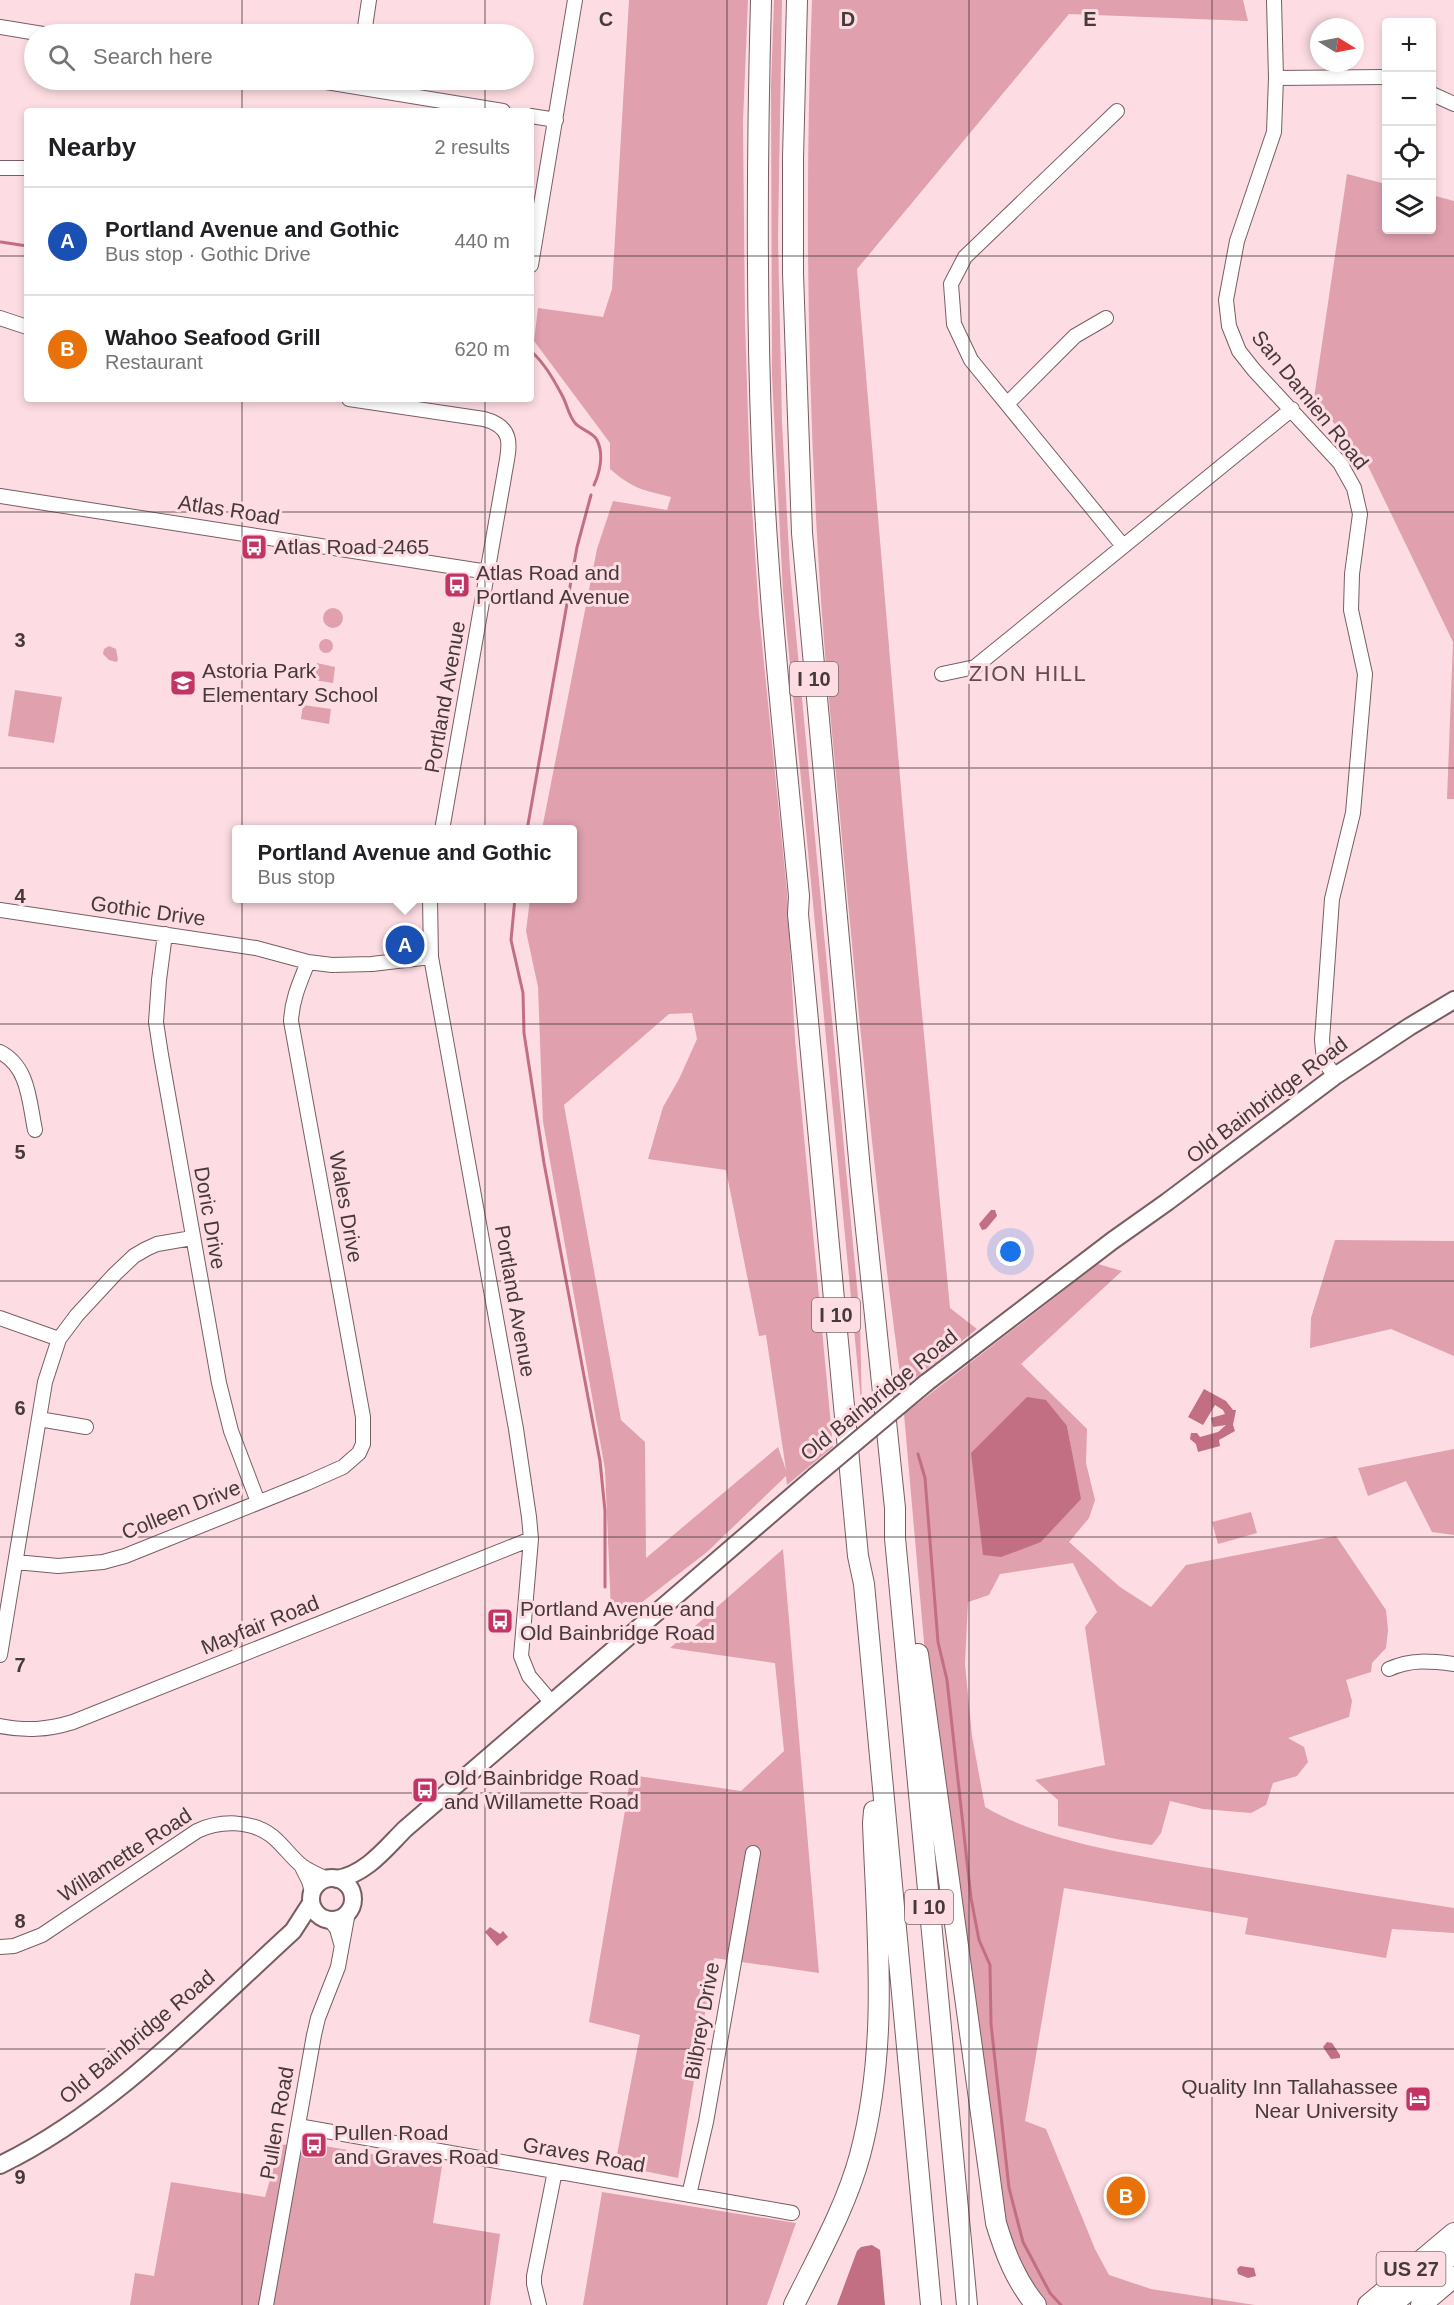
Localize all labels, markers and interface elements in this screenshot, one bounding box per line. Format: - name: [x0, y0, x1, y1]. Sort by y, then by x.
- text: C: [599, 8, 613, 30]
- text: D: [841, 8, 855, 30]
- text: E: [1083, 8, 1097, 30]
- north arrow: [1310, 18, 1364, 72]
- map controls: [1382, 18, 1436, 234]
- button: +: [1382, 18, 1436, 72]
- search box: [24, 24, 534, 90]
- icon: search: [45, 41, 78, 74]
- text: Search here: [93, 44, 213, 69]
- button: −: [1382, 72, 1436, 126]
- button: locate: [1382, 126, 1436, 180]
- text: Nearby: [48, 132, 136, 162]
- text: 2 results: [434, 136, 510, 158]
- button: layers: [1382, 180, 1436, 234]
- text: Portland Avenue and Gothic: [105, 217, 399, 242]
- text: A: [60, 230, 75, 252]
- text: 440 m: [454, 230, 510, 252]
- text: Bus stop · Gothic Drive: [105, 243, 311, 265]
- text: Wahoo Seafood Grill: [105, 325, 321, 350]
- street label: San Damien Road: [1247, 326, 1373, 474]
- text: B: [60, 338, 75, 360]
- text: 620 m: [454, 338, 510, 360]
- text: Restaurant: [105, 351, 203, 373]
- street label: Atlas Road: [177, 490, 282, 529]
- bus stop icon: Atlas Road 2465: [239, 532, 269, 562]
- place label: Atlas Road 2465: [274, 535, 429, 558]
- place label: Atlas Road and Portland Avenue: [476, 561, 630, 608]
- bus stop icon: Atlas Road and Portland Avenue: [442, 570, 472, 600]
- street label: Portland Avenue: [420, 619, 469, 775]
- text: 3: [14, 629, 26, 651]
- place label: Astoria Park Elementary School: [202, 659, 378, 706]
- district label: ZION HILL: [969, 661, 1087, 686]
- road number: I 10: [790, 662, 838, 696]
- school or university icon: Astoria Park Elementary School: [168, 668, 198, 698]
- popup: [232, 825, 577, 903]
- text: Portland Avenue and Gothic: [257, 840, 552, 865]
- text: Bus stop: [257, 866, 335, 888]
- text: 4: [14, 885, 26, 907]
- street label: Gothic Drive: [89, 891, 207, 930]
- pin: A: [386, 922, 424, 968]
- street label: Old Bainbridge Road: [1182, 1032, 1351, 1167]
- text: 5: [14, 1141, 26, 1163]
- street label: Wales Drive: [325, 1150, 368, 1264]
- street label: Doric Drive: [190, 1165, 231, 1271]
- street label: Portland Avenue: [491, 1223, 540, 1379]
- your location: [996, 1237, 1025, 1266]
- road number: I 10: [812, 1298, 860, 1332]
- street label: Old Bainbridge Road: [796, 1324, 962, 1465]
- text: 6: [14, 1397, 26, 1419]
- street label: Colleen Drive: [118, 1475, 244, 1544]
- street label: Mayfair Road: [198, 1590, 322, 1659]
- place label: Portland Avenue and Old Bainbridge Road: [520, 1597, 715, 1644]
- bus stop icon: Portland Avenue and Old Bainbridge Road: [485, 1606, 515, 1636]
- text: 7: [14, 1654, 26, 1676]
- place label: Old Bainbridge Road and Willamette Road: [444, 1766, 639, 1813]
- bus stop icon: Old Bainbridge Road and Willamette Road: [410, 1775, 440, 1805]
- street label: Willamette Road: [54, 1803, 196, 1906]
- road number: I 10: [905, 1890, 953, 1924]
- text: 8: [14, 1910, 26, 1932]
- street label: Bilbrey Drive: [680, 1960, 723, 2082]
- street label: Old Bainbridge Road: [55, 1965, 219, 2108]
- street label: Pullen Road: [255, 2065, 298, 2181]
- place label: Quality Inn Tallahassee Near University: [1181, 2075, 1398, 2122]
- hotel icon: Quality Inn Tallahassee Near University: [1403, 2084, 1433, 2114]
- place label: Pullen Road and Graves Road: [334, 2121, 499, 2168]
- bus stop icon: Pullen Road and Graves Road: [299, 2130, 329, 2160]
- street label: Graves Road: [521, 2132, 647, 2177]
- text: 9: [14, 2166, 26, 2188]
- pin: B: [1106, 2174, 1146, 2218]
- road number: US 27: [1376, 2252, 1446, 2286]

